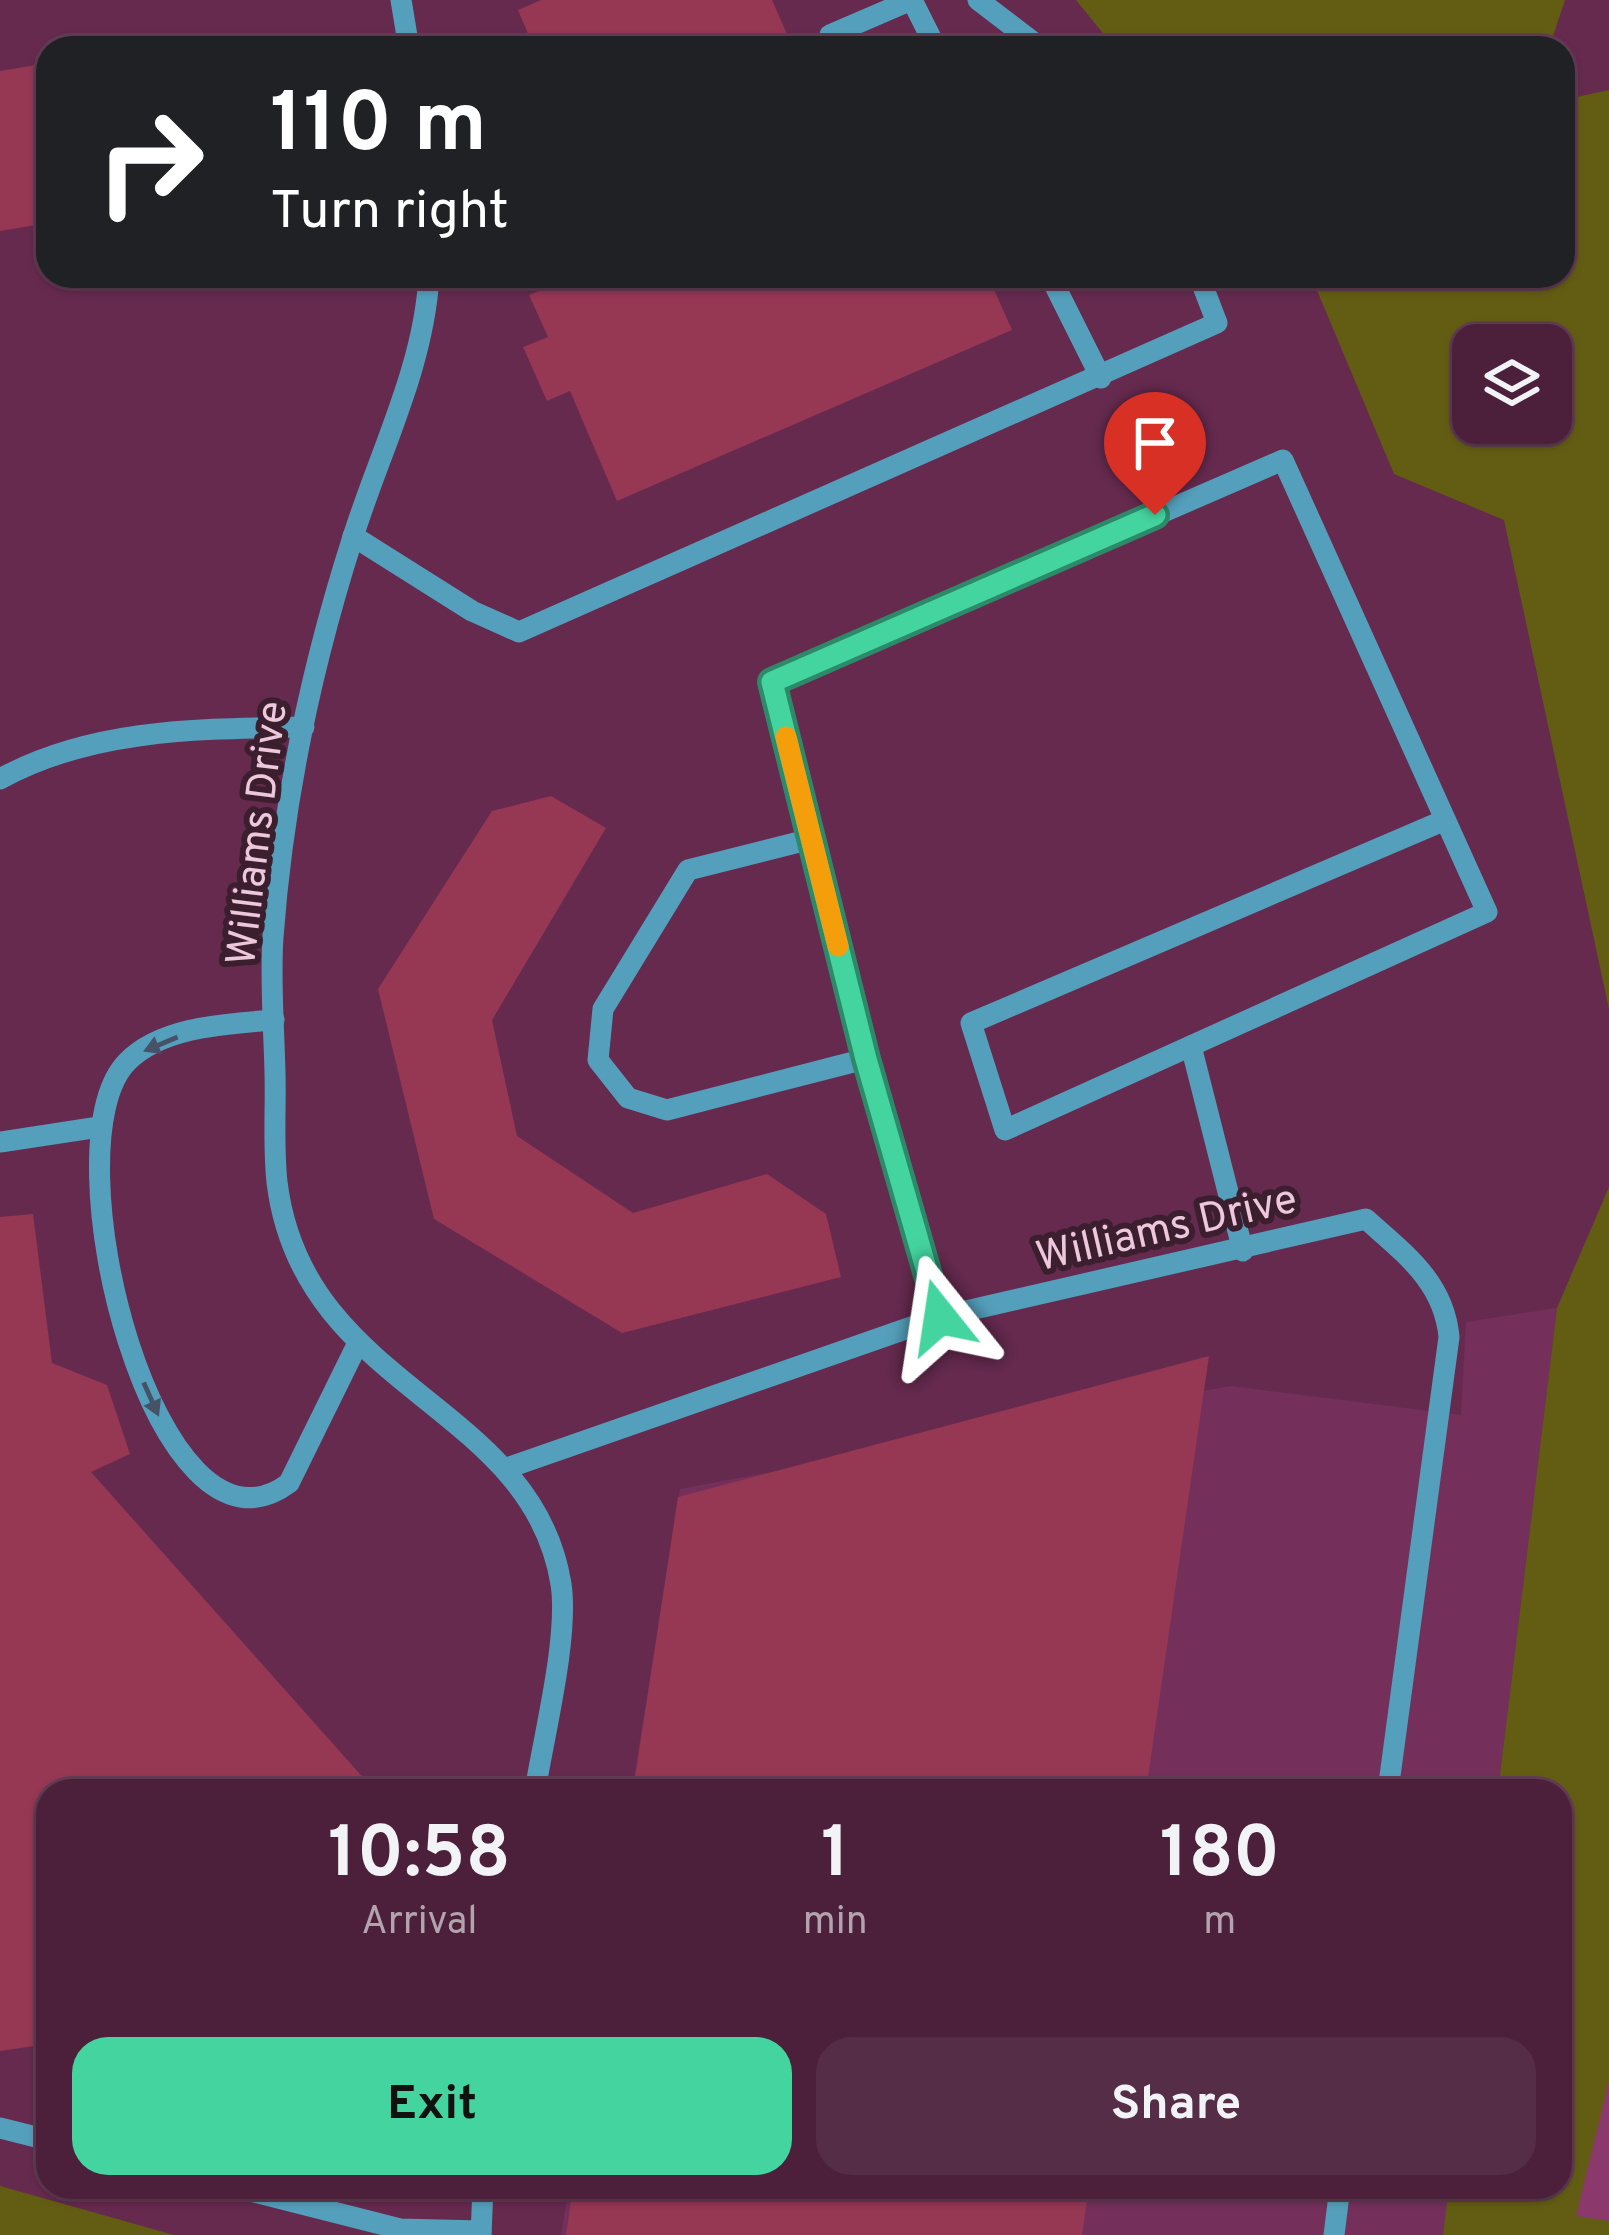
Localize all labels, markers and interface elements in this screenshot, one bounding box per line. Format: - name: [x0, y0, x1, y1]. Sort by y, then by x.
- text: 110 m: [270, 75, 487, 181]
- icon: right: [72, 84, 228, 240]
- text: Turn right: [270, 179, 509, 248]
- map controls: [1452, 324, 1572, 444]
- button: layers: [1452, 324, 1572, 444]
- pin: [1104, 392, 1206, 515]
- icon: arrive: [1122, 410, 1188, 476]
- street label: Williams Drive: [217, 698, 302, 969]
- one-way arrow: [143, 1035, 179, 1054]
- street label: Williams Drive: [1032, 1175, 1303, 1286]
- position arrow: [877, 1254, 1003, 1380]
- one-way arrow: [141, 1382, 161, 1417]
- text: 10:58: [328, 1811, 511, 1903]
- text: 1: [821, 1811, 850, 1903]
- text: 180: [1160, 1811, 1280, 1903]
- text: Arrival: [361, 1899, 478, 1948]
- text: min: [803, 1899, 868, 1948]
- text: m: [1203, 1899, 1236, 1948]
- button: Exit: [72, 2037, 792, 2175]
- button: Share: [816, 2037, 1536, 2175]

